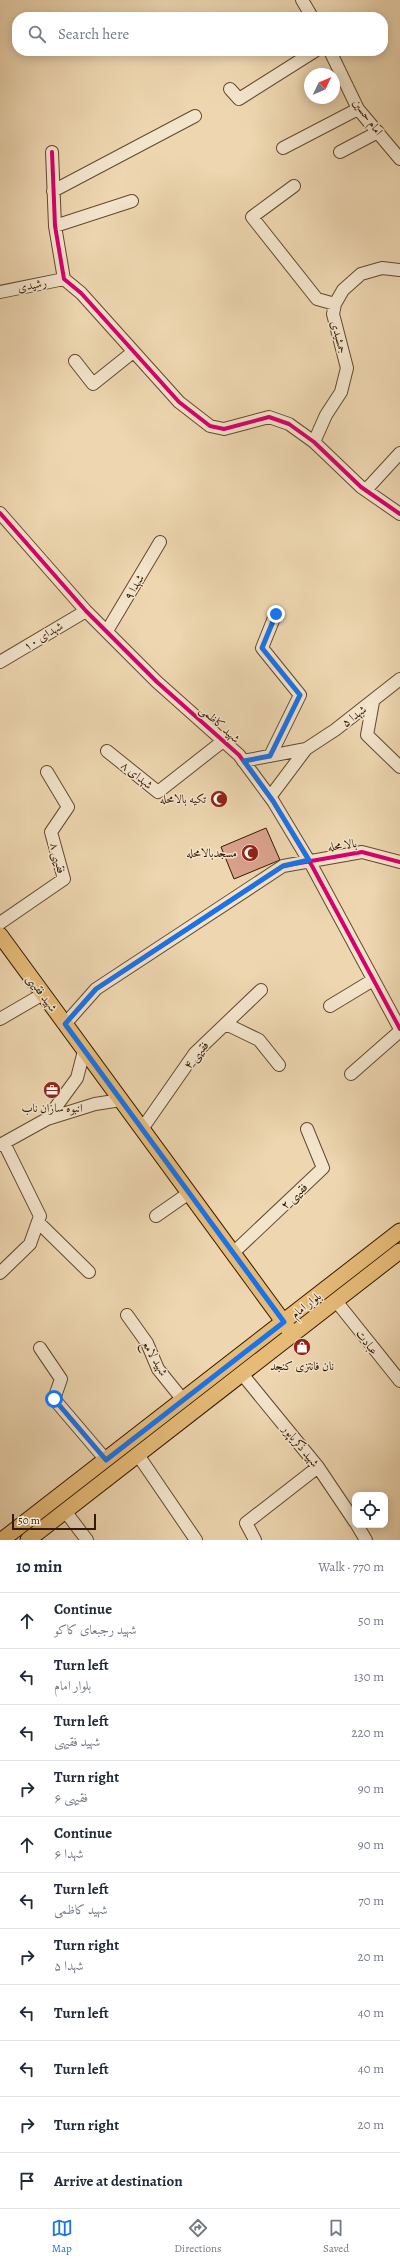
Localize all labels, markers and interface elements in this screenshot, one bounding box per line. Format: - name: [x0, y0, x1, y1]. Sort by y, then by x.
- search box: [12, 12, 388, 56]
- icon: search: [26, 23, 48, 45]
- text: Search here: [58, 24, 129, 44]
- north arrow: [304, 68, 340, 104]
- street label: امام حسین: [347, 95, 387, 141]
- street label: رشیدی: [16, 274, 48, 296]
- street label: جمشیدی: [327, 319, 351, 355]
- street label: شهدا ۹: [120, 571, 148, 603]
- route end: [267, 605, 285, 623]
- street label: شهدای ۱۰: [20, 618, 66, 654]
- street label: شهدا ۵: [338, 701, 370, 731]
- street label: شهید کاظمی: [196, 702, 244, 747]
- street label: شهدای ۸: [118, 757, 156, 793]
- mosque icon: تکیه بالامحله: [209, 789, 229, 809]
- place label: تکیه بالامحله: [160, 791, 207, 807]
- street label: بالا محله: [326, 835, 358, 855]
- street label: فقیهی ۸: [45, 841, 70, 875]
- mosque icon: مسجدبالامحله: [240, 843, 260, 863]
- place label: مسجدبالامحله: [186, 845, 237, 861]
- street label: شهید فقیهی: [22, 971, 61, 1016]
- street label: فقیهی ۴: [180, 1038, 213, 1073]
- office icon: انبوه سازان ناب: [42, 1080, 62, 1100]
- place label: انبوه سازان ناب: [21, 1100, 83, 1116]
- street label: فقیهی ۲: [277, 1179, 312, 1213]
- street label: بلوار امام: [288, 1288, 326, 1324]
- street label: عبادت: [352, 1326, 382, 1358]
- street label: شهید لامع: [136, 1337, 172, 1380]
- shop icon: نان فانتزی کنجد: [292, 1337, 312, 1357]
- place label: نان فانتزی کنجد: [270, 1358, 334, 1374]
- route start: [45, 1390, 63, 1408]
- street label: شهید ذکریاپور: [278, 1421, 323, 1471]
- map controls: [352, 1492, 388, 1528]
- button: locate: [352, 1492, 388, 1528]
- scale bar: [12, 1512, 96, 1531]
- text: 50 m: [18, 1513, 40, 1528]
- text: 10 min: [16, 1555, 62, 1578]
- text: Walk · 770 m: [318, 1558, 384, 1575]
- text: Continue: [54, 1599, 112, 1619]
- icon: ahead: [16, 1610, 38, 1632]
- text: 50 m: [358, 1612, 384, 1629]
- text: شهید رجبعای کاکو: [54, 1621, 137, 1638]
- text: Turn left: [54, 1655, 109, 1675]
- icon: left: [16, 1666, 38, 1688]
- text: 130 m: [354, 1668, 384, 1685]
- text: بلوار امام: [54, 1677, 91, 1694]
- text: Turn left: [54, 1711, 109, 1731]
- icon: left: [16, 1722, 38, 1744]
- text: 220 m: [351, 1724, 384, 1741]
- text: شهید فقیهی: [54, 1733, 100, 1750]
- text: Turn right: [54, 1767, 119, 1787]
- icon: right: [16, 1778, 38, 1800]
- text: 90 m: [358, 1780, 384, 1797]
- text: فقیهی ۶: [54, 1789, 88, 1806]
- text: Continue: [54, 1823, 112, 1843]
- icon: ahead: [16, 1834, 38, 1856]
- text: 90 m: [358, 1836, 384, 1853]
- text: شهدا ۶: [54, 1845, 84, 1862]
- text: Turn left: [54, 1879, 109, 1899]
- icon: left: [16, 1890, 38, 1912]
- text: 70 m: [358, 1892, 384, 1909]
- text: شهید کاظمی: [54, 1901, 107, 1918]
- text: Turn right: [54, 1935, 119, 1955]
- icon: right: [16, 1946, 38, 1968]
- text: 20 m: [358, 1948, 384, 1965]
- text: شهدا ۵: [54, 1957, 84, 1974]
- icon: left: [16, 2002, 38, 2024]
- text: Turn left: [54, 2003, 109, 2023]
- text: 40 m: [358, 2004, 384, 2021]
- icon: left: [16, 2058, 38, 2080]
- text: Turn left: [54, 2059, 109, 2079]
- text: 40 m: [358, 2060, 384, 2077]
- icon: right: [16, 2114, 38, 2136]
- text: Turn right: [54, 2115, 119, 2135]
- text: 20 m: [358, 2116, 384, 2133]
- icon: arrive: [16, 2170, 38, 2192]
- text: Arrive at destination: [54, 2171, 183, 2191]
- tab: Map: [51, 2217, 73, 2256]
- tab: Directions: [174, 2217, 222, 2256]
- tab: Saved: [323, 2217, 349, 2256]

